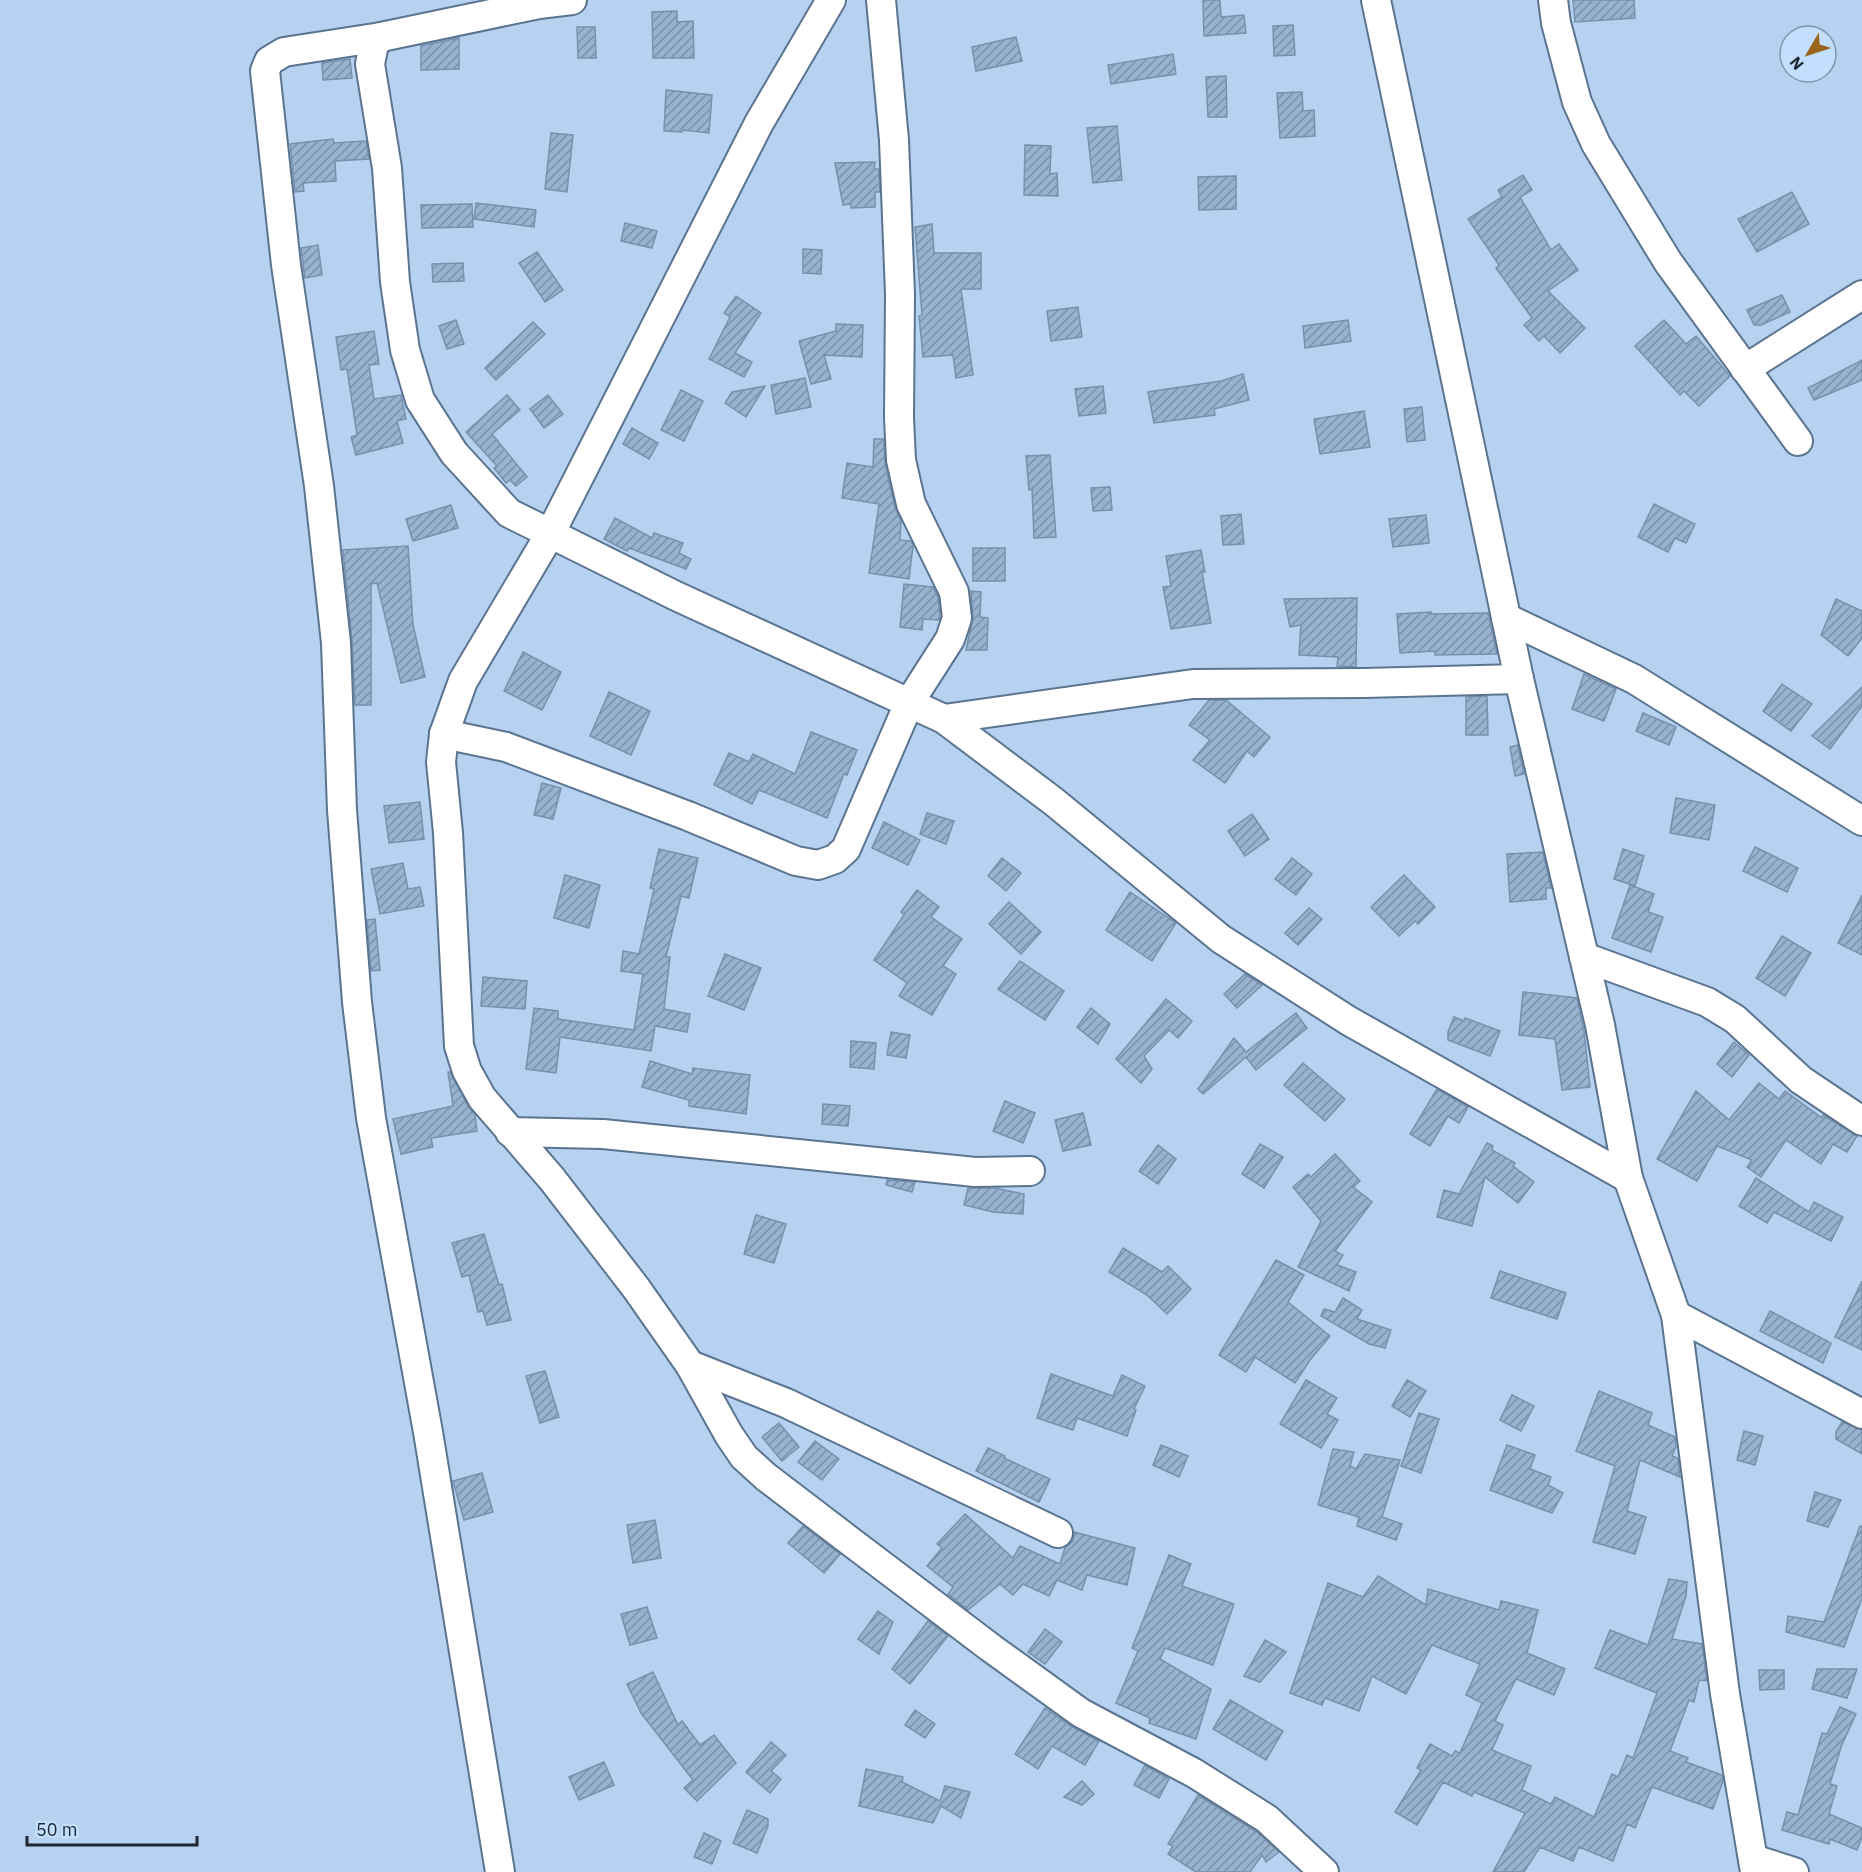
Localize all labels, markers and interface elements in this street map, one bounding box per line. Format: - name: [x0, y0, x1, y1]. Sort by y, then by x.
- north arrow: [1778, 24, 1838, 84]
- text: N: [1785, 53, 1808, 74]
- scale bar: [27, 1809, 196, 1847]
- text: 50 m: [36, 1818, 78, 1841]

